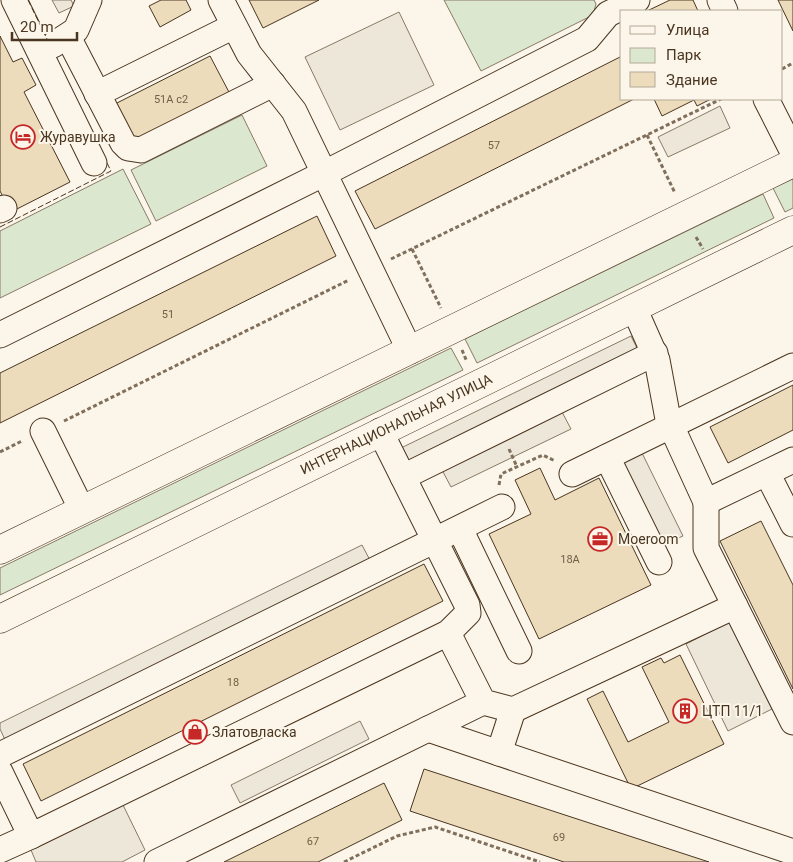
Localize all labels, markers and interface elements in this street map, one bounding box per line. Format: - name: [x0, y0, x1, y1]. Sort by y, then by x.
- scale bar: [12, 10, 78, 42]
- legend: [620, 10, 783, 100]
- text: 20 m: [20, 18, 54, 36]
- text: Улица: [666, 21, 709, 39]
- text: Парк: [666, 46, 701, 64]
- text: Здание: [666, 71, 717, 89]
- house number: 51А с2: [154, 93, 188, 106]
- hotel icon: Журавушка: [10, 124, 36, 150]
- place label: Журавушка: [40, 129, 116, 145]
- house number: 57: [488, 139, 500, 152]
- house number: 51: [162, 308, 174, 321]
- street label: ИНТЕРНАЦИОНАЛЬНАЯ УЛИЦА: [297, 370, 495, 478]
- office icon: Moeroom: [587, 526, 613, 552]
- place label: Moeroom: [618, 531, 678, 547]
- house number: 18А: [560, 553, 581, 566]
- house number: 18: [227, 676, 239, 689]
- building icon: ЦТП 11/1: [672, 698, 698, 724]
- place label: ЦТП 11/1: [702, 703, 763, 719]
- shop icon: Златовласка: [182, 719, 208, 745]
- place label: Златовласка: [212, 724, 297, 740]
- house number: 69: [553, 831, 565, 844]
- house number: 67: [307, 835, 319, 848]

